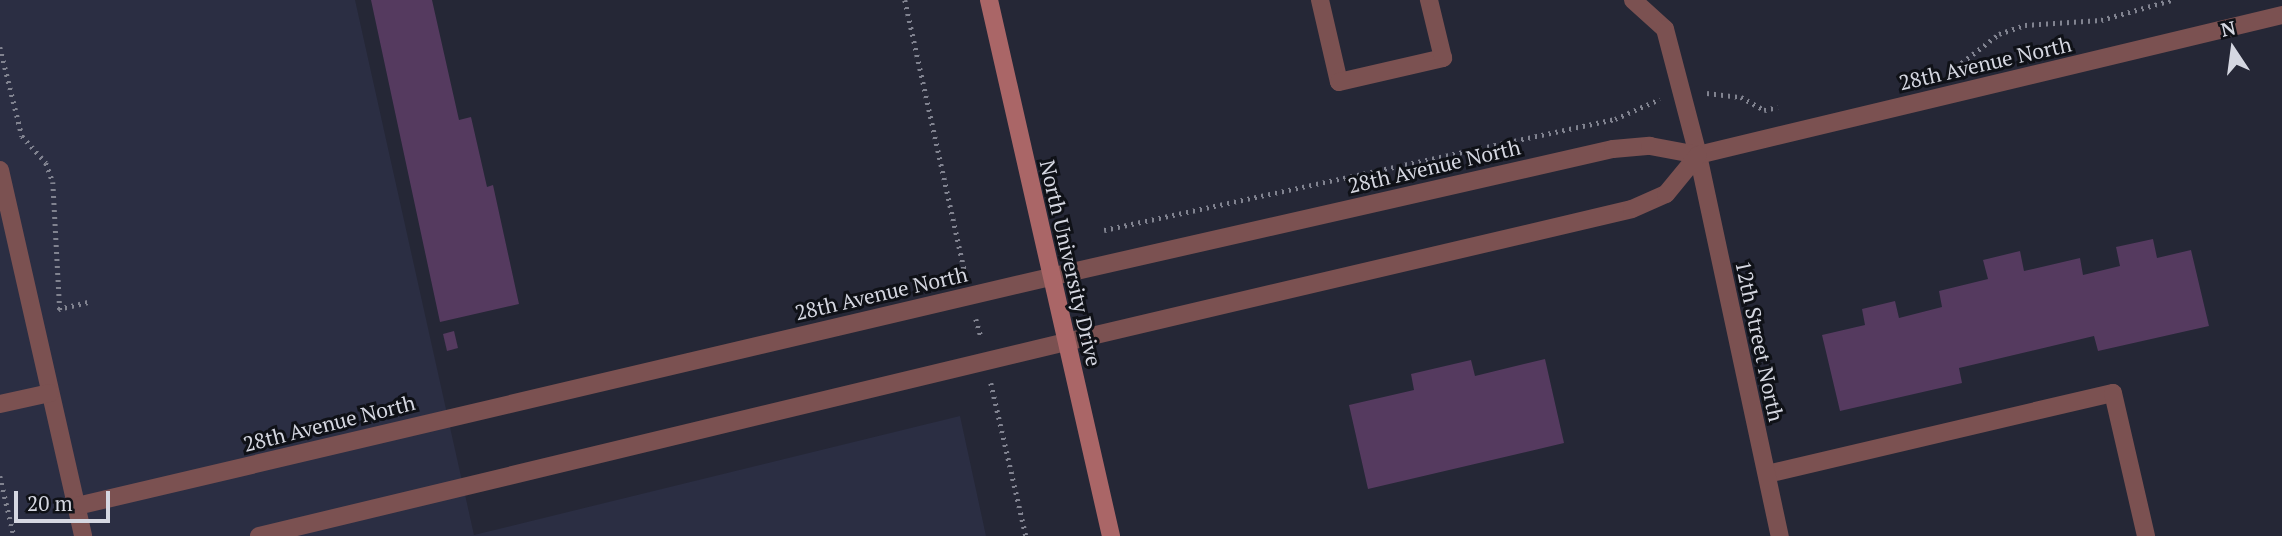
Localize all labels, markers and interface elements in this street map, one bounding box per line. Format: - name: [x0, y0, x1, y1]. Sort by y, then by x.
- north arrow: [2198, 14, 2268, 84]
- text: N: [2218, 14, 2238, 42]
- street label: 28th Avenue North: [1896, 31, 2074, 95]
- street label: 28th Avenue North: [1345, 134, 1523, 198]
- street label: North University Drive: [1035, 157, 1107, 369]
- street label: 12th Street North: [1731, 258, 1789, 424]
- street label: 28th Avenue North: [792, 261, 970, 325]
- street label: 28th Avenue North: [240, 389, 418, 457]
- scale bar: [18, 476, 114, 520]
- text: 20 m: [27, 489, 73, 517]

